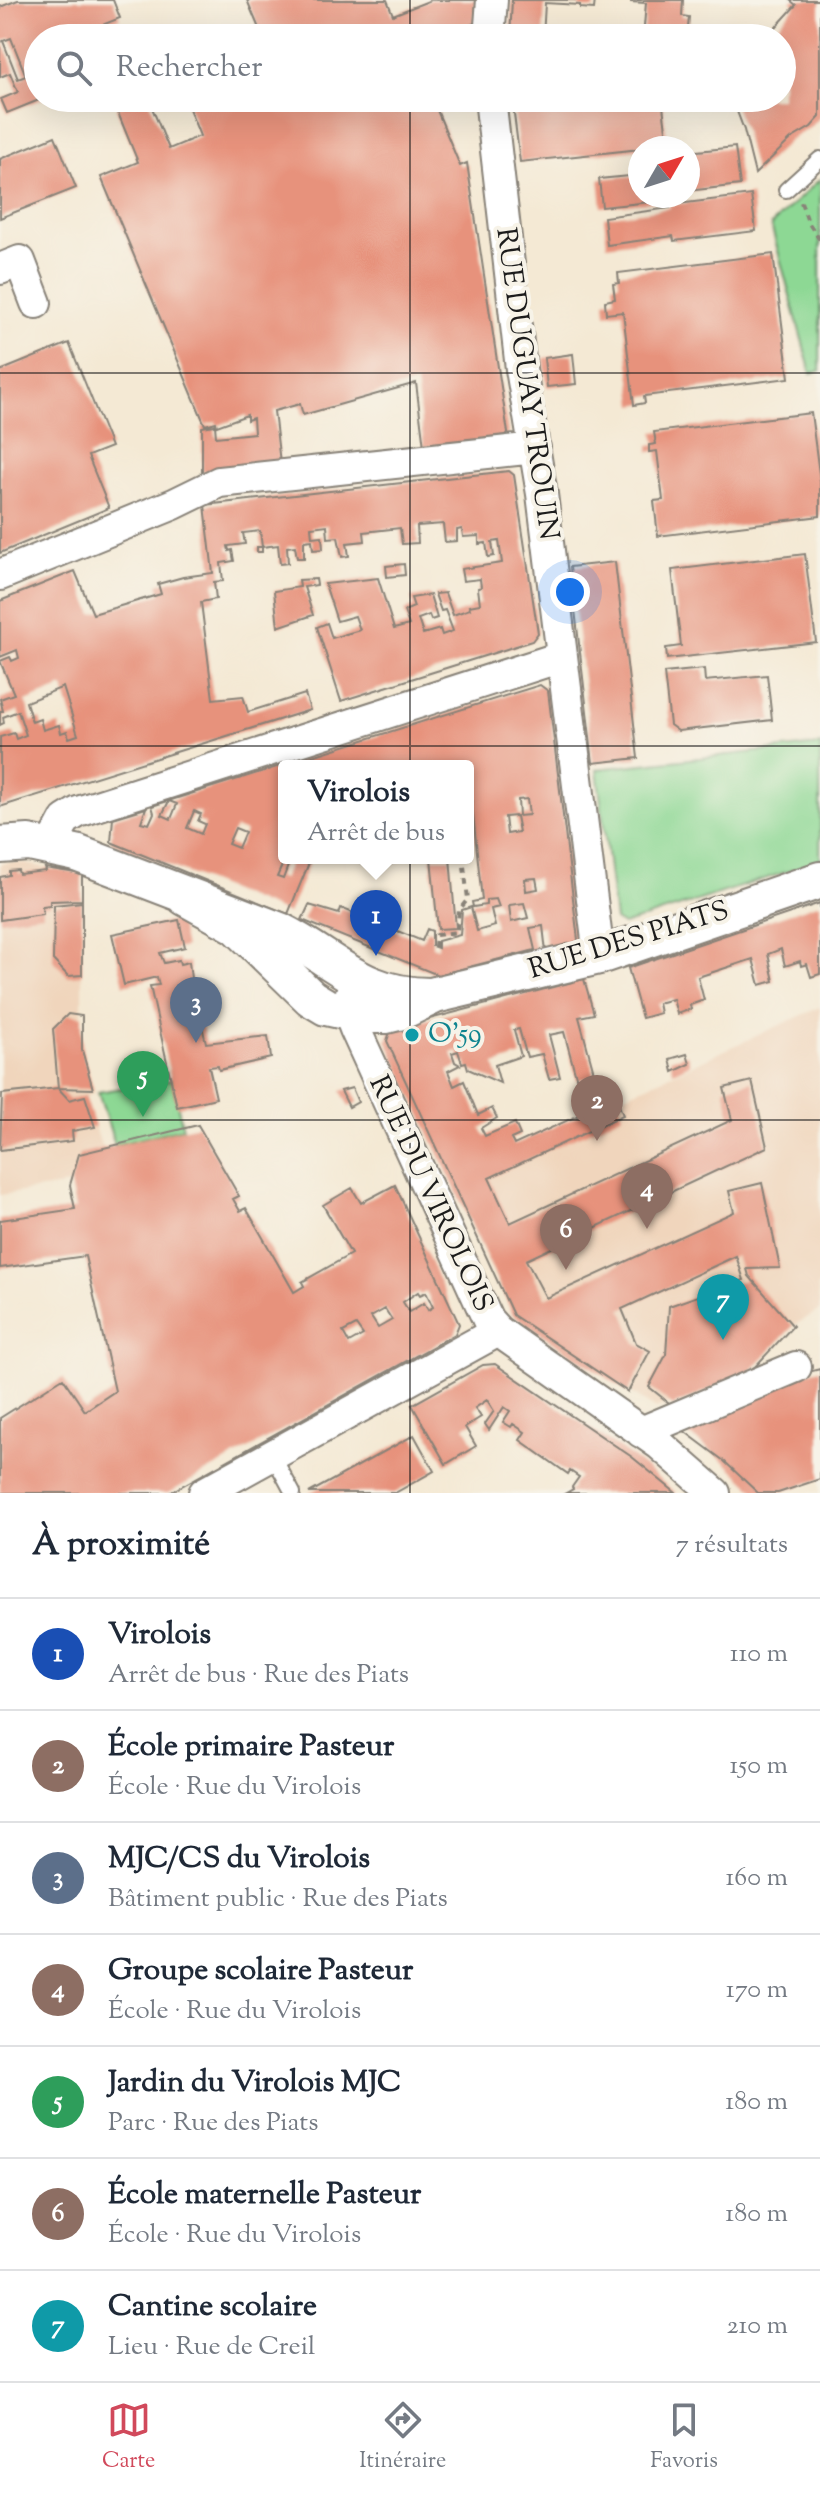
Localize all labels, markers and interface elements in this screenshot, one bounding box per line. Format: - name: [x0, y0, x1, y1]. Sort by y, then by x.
- search box: [24, 24, 796, 112]
- icon: search: [52, 46, 96, 90]
- text: Rechercher: [116, 47, 263, 90]
- north arrow: [628, 136, 700, 208]
- street label: RUE DUGUAY TROUIN: [484, 225, 568, 543]
- your location: [550, 572, 590, 612]
- popup: [278, 760, 474, 864]
- text: Virolois: [307, 772, 410, 815]
- text: Arrêt de bus: [307, 815, 445, 852]
- pin: 1: [350, 890, 402, 956]
- street label: RUE DES PIATS: [524, 892, 734, 990]
- pin: 3: [170, 977, 222, 1043]
- place label: O'59: [428, 1015, 482, 1055]
- marker: O'59: [403, 1026, 421, 1044]
- pin: 5: [117, 1051, 169, 1117]
- street label: RUE DU VIROLOIS: [358, 1069, 502, 1319]
- pin: 2: [571, 1075, 623, 1141]
- pin: 4: [621, 1163, 673, 1229]
- pin: 6: [540, 1204, 592, 1270]
- pin: 7: [697, 1274, 749, 1340]
- text: À proximité: [32, 1521, 210, 1570]
- text: 7 résultats: [676, 1527, 788, 1564]
- text: Virolois: [108, 1614, 211, 1657]
- text: 1: [54, 1636, 62, 1673]
- text: 110 m: [730, 1636, 788, 1673]
- text: Arrêt de bus · Rue des Piats: [108, 1657, 409, 1694]
- text: École primaire Pasteur: [108, 1726, 394, 1769]
- text: 2: [52, 1748, 64, 1785]
- text: 150 m: [729, 1748, 788, 1785]
- text: École · Rue du Virolois: [108, 1769, 361, 1806]
- text: MJC/CS du Virolois: [108, 1838, 370, 1881]
- text: 3: [53, 1860, 63, 1897]
- text: 160 m: [725, 1860, 788, 1897]
- text: Bâtiment public · Rue des Piats: [108, 1881, 448, 1918]
- text: Groupe scolaire Pasteur: [108, 1950, 413, 1993]
- text: 4: [51, 1972, 65, 2009]
- text: 170 m: [726, 1972, 788, 2009]
- text: École · Rue du Virolois: [108, 1993, 361, 2030]
- text: Jardin du Virolois MJC: [108, 2062, 401, 2105]
- text: 5: [54, 2084, 62, 2121]
- text: 180 m: [725, 2084, 788, 2121]
- text: Parc · Rue des Piats: [108, 2105, 318, 2142]
- text: École maternelle Pasteur: [108, 2174, 421, 2217]
- text: 6: [52, 2196, 64, 2233]
- text: 180 m: [725, 2196, 788, 2233]
- text: École · Rue du Virolois: [108, 2217, 361, 2254]
- text: Cantine scolaire: [108, 2286, 317, 2329]
- text: 7: [51, 2308, 65, 2345]
- text: 210 m: [726, 2308, 788, 2345]
- text: Lieu · Rue de Creil: [108, 2329, 315, 2366]
- tab: Carte: [102, 2398, 155, 2478]
- tab: Itinéraire: [359, 2398, 446, 2478]
- tab: Favoris: [650, 2398, 718, 2478]

